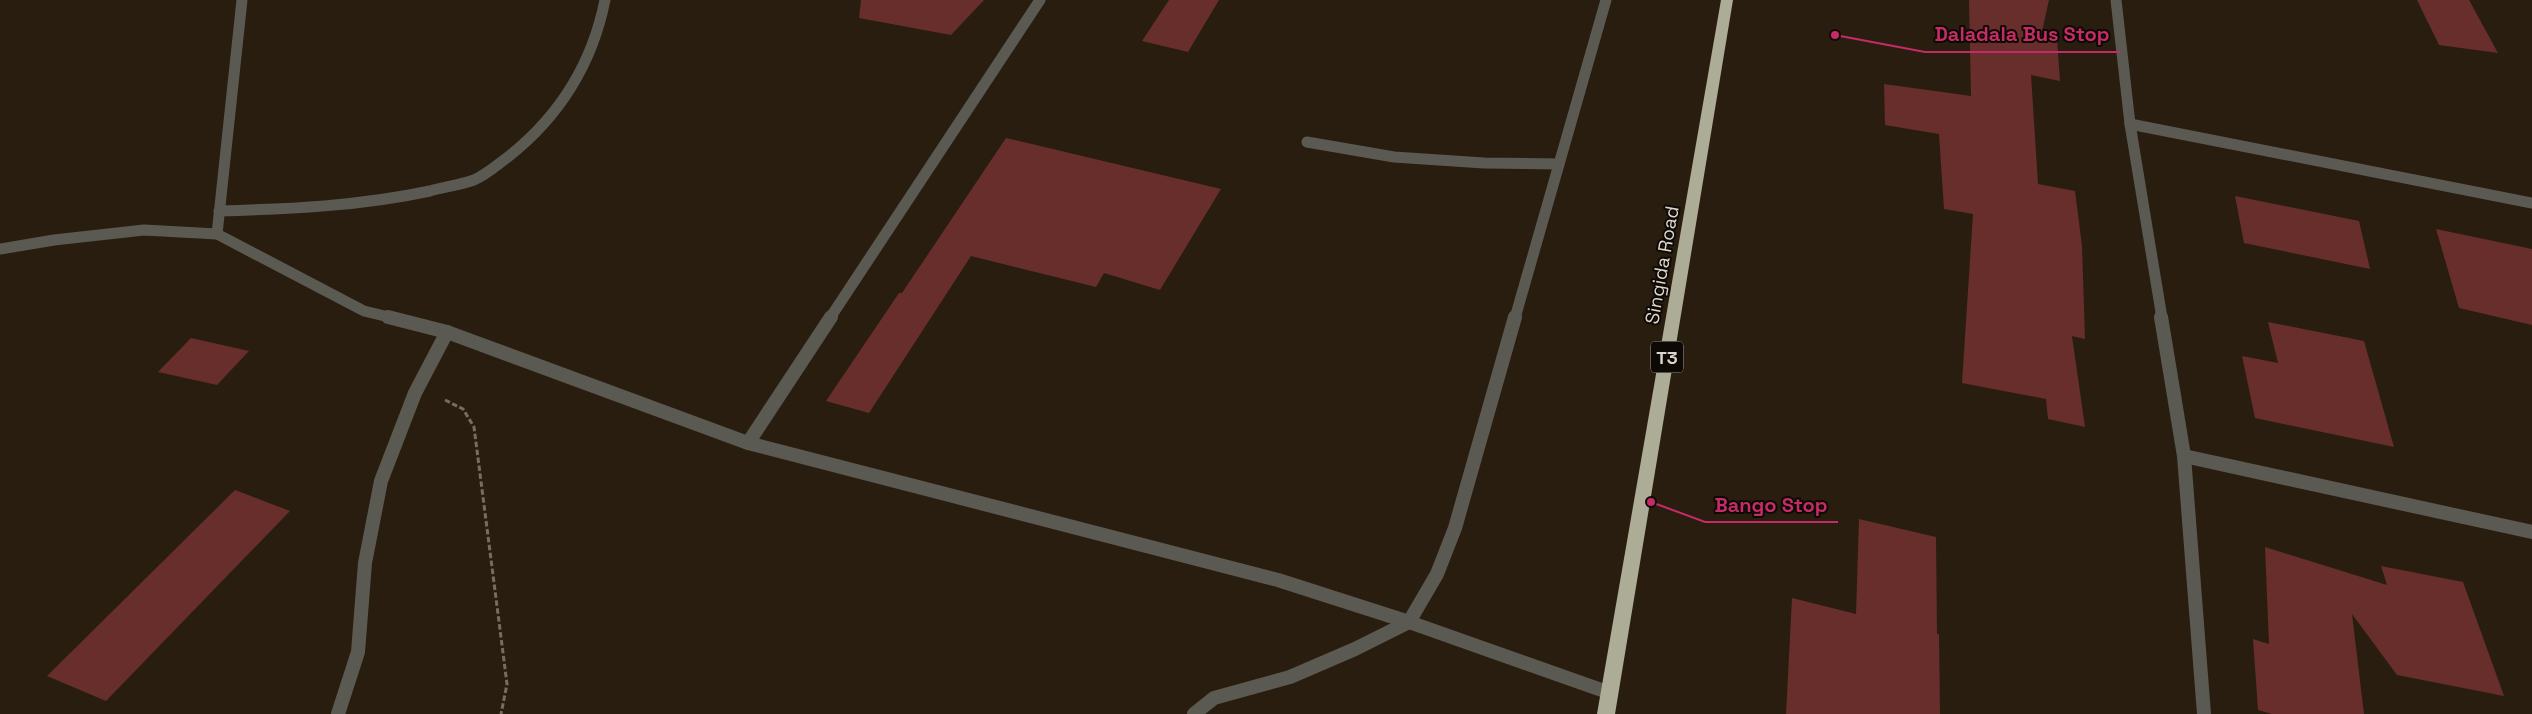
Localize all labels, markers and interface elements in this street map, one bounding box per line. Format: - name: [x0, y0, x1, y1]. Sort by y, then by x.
- callout: Daladala Bus Stop: [1925, 17, 2120, 52]
- text: Daladala Bus Stop: [1935, 21, 2109, 47]
- street label: Singida Road: [1639, 204, 1685, 326]
- road number: T3: [1651, 342, 1683, 372]
- callout: Bango Stop: [1705, 487, 1838, 522]
- text: Bango Stop: [1714, 492, 1828, 518]

